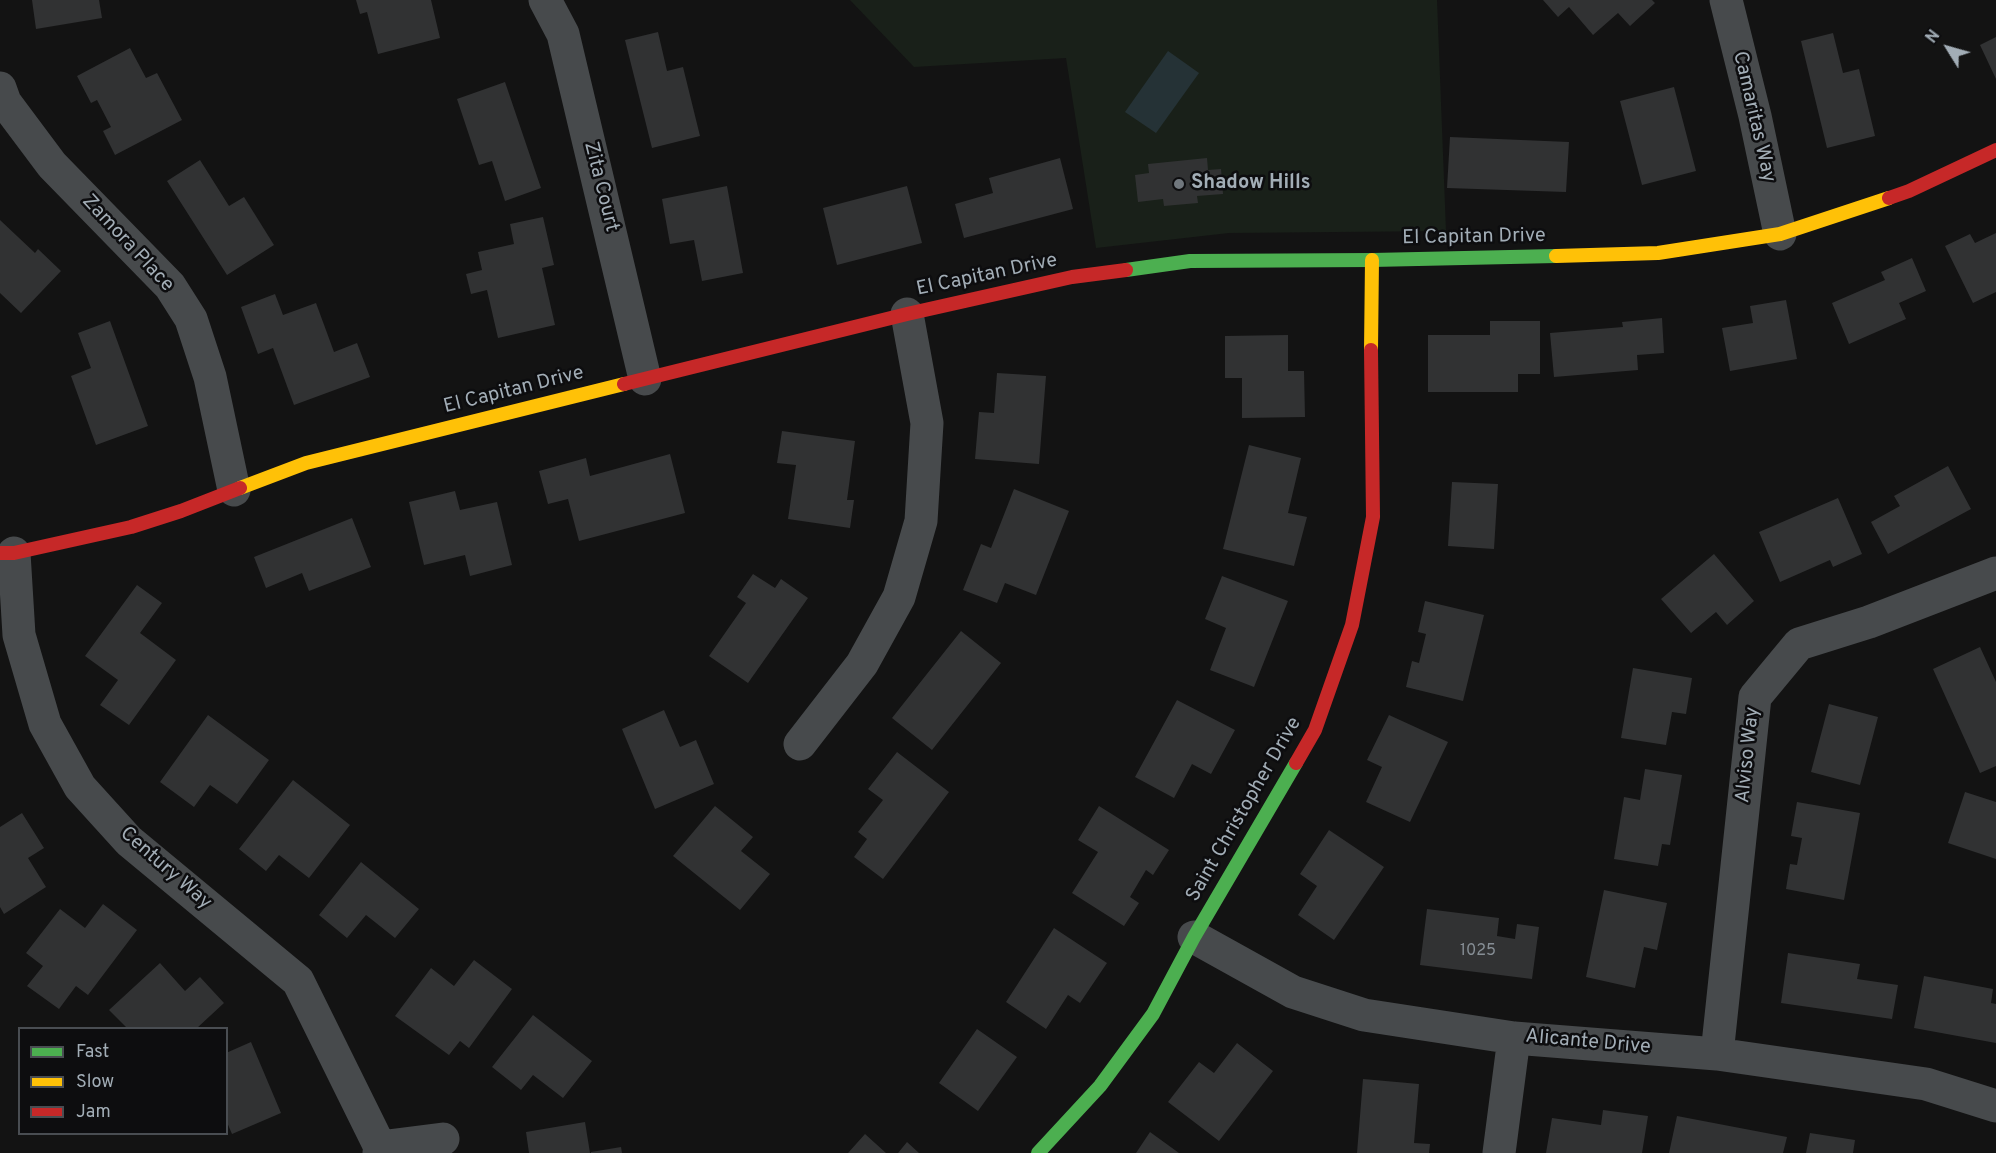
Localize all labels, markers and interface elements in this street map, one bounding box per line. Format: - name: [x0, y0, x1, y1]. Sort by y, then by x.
- north arrow: [1918, 18, 1978, 78]
- text: N: [1922, 27, 1945, 48]
- street label: Camaritas Way: [1726, 49, 1780, 185]
- street label: Zita Court: [577, 140, 623, 234]
- place label: Shadow Hills: [1191, 172, 1311, 196]
- marker: Shadow Hills: [1172, 177, 1186, 191]
- street label: Zamora Place: [76, 190, 178, 298]
- street label: El Capitan Drive: [1402, 225, 1546, 251]
- street label: El Capitan Drive: [914, 249, 1060, 303]
- street label: El Capitan Drive: [441, 362, 587, 420]
- street label: Alviso Way: [1732, 706, 1766, 804]
- street label: Saint Christopher Drive: [1182, 713, 1308, 907]
- street label: Century Way: [114, 823, 216, 915]
- house number: 1025: [1460, 942, 1496, 962]
- street label: Alicante Drive: [1524, 1026, 1652, 1060]
- legend: [18, 1027, 228, 1135]
- text: Fast: [76, 1041, 109, 1064]
- text: Slow: [76, 1071, 114, 1094]
- text: Jam: [76, 1101, 111, 1124]

